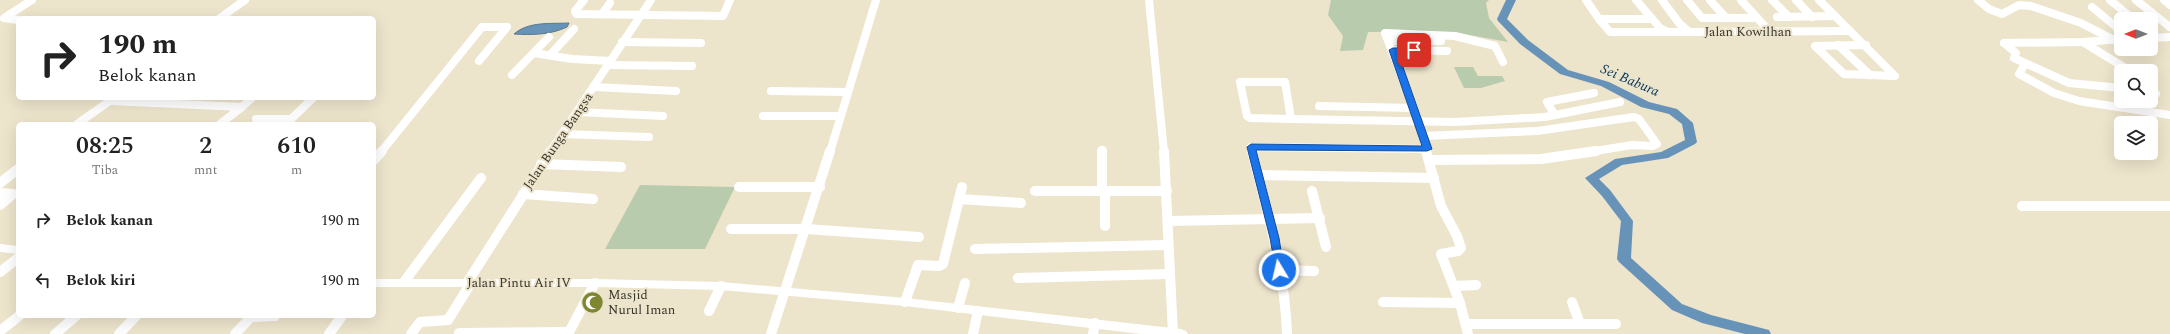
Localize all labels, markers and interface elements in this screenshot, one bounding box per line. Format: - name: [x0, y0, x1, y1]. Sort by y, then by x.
- north arrow: [2114, 12, 2158, 56]
- map controls: [2114, 12, 2158, 160]
- street label: Jalan Kowilhan: [1704, 22, 1792, 42]
- text: 190 m: [98, 23, 177, 66]
- icon: right: [32, 32, 84, 84]
- pin: [1397, 33, 1431, 67]
- icon: arrive: [1403, 39, 1425, 61]
- water label: Sei Babura: [1597, 58, 1663, 102]
- text: Belok kanan: [98, 62, 197, 89]
- button: search: [2114, 64, 2158, 108]
- street label: Jalan Bunga Bangsa: [518, 88, 598, 194]
- button: layers: [2114, 116, 2158, 160]
- text: 08:25: [76, 128, 134, 164]
- text: 2: [199, 128, 212, 164]
- text: 610: [277, 128, 316, 164]
- text: Tiba: [92, 160, 118, 180]
- text: mnt: [194, 160, 217, 180]
- text: m: [291, 160, 302, 180]
- icon: right: [32, 209, 54, 231]
- text: Belok kanan: [66, 209, 153, 232]
- text: 190 m: [321, 209, 360, 232]
- position arrow: [1258, 249, 1300, 291]
- icon: left: [32, 269, 54, 291]
- text: Belok kiri: [66, 269, 135, 292]
- text: 190 m: [321, 269, 360, 292]
- street label: Jalan Pintu Air IV: [467, 273, 571, 293]
- place label: Masjid Nurul Iman: [608, 285, 676, 320]
- mosque icon: Masjid Nurul Iman: [580, 289, 606, 315]

